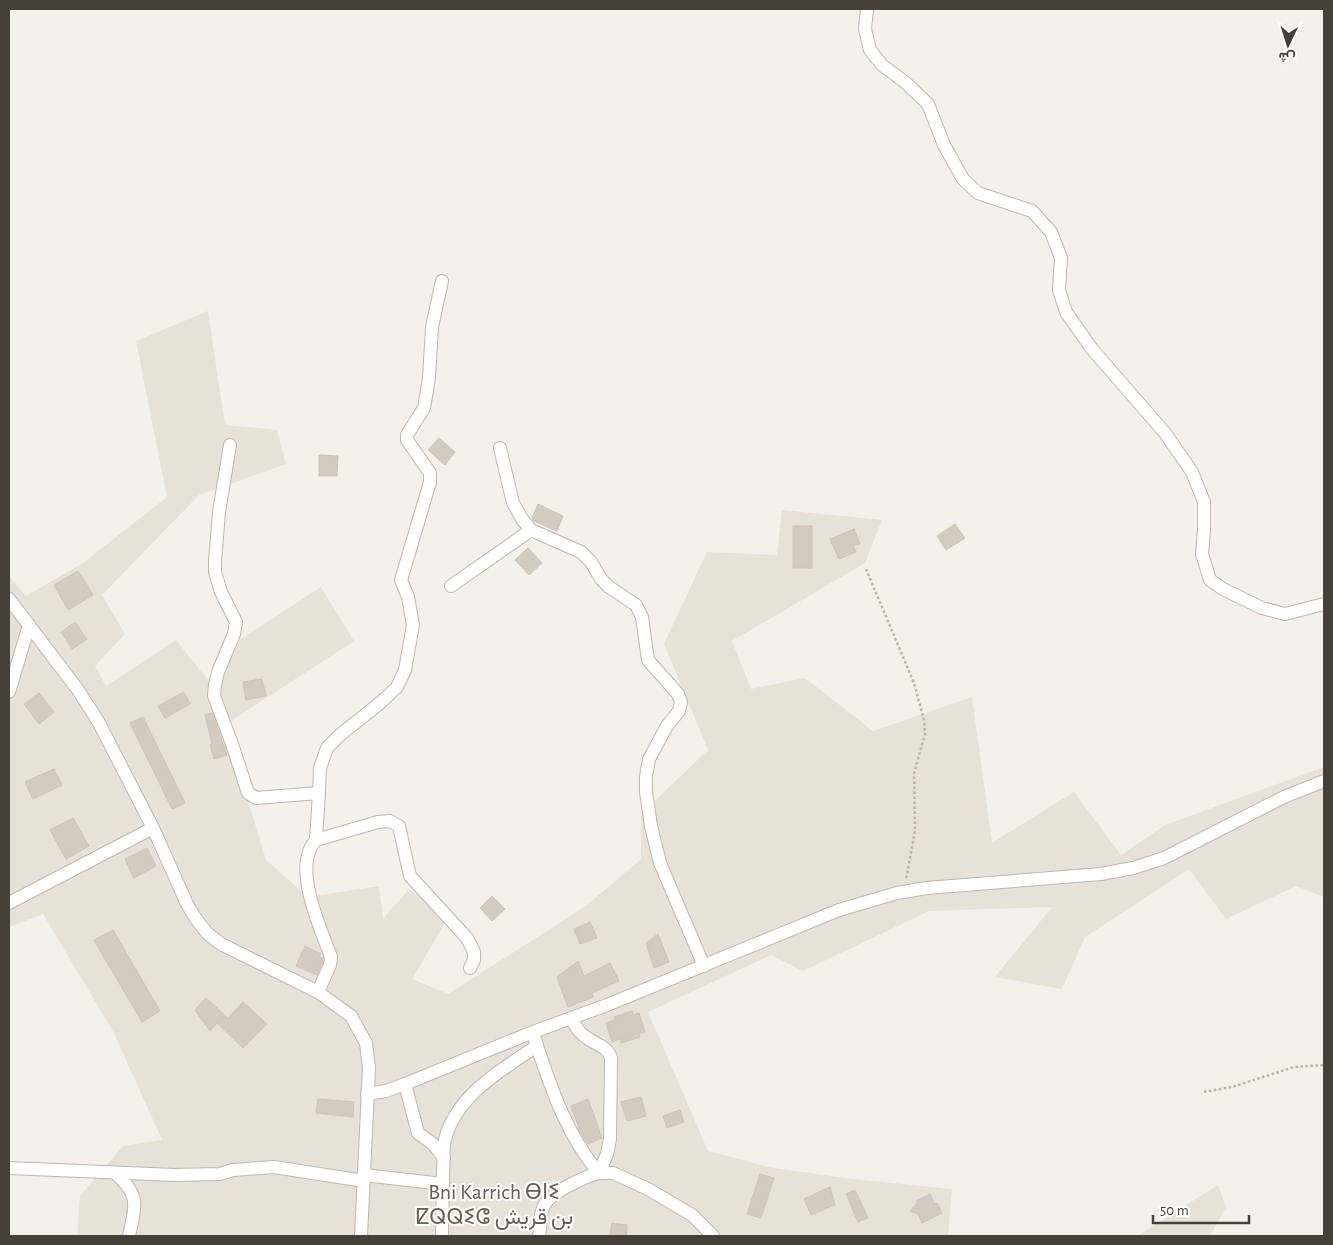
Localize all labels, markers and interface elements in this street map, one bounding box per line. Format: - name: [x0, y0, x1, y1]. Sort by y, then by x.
- north arrow: [1263, 20, 1313, 70]
- text: ش: [1278, 48, 1296, 65]
- district label: Bni Karrich ⴱⵏⵉ ⵇⵕⵕⵉⵛ بن قريش: [415, 1181, 573, 1230]
- scale bar: [1153, 1192, 1249, 1224]
- text: 50 m: [1160, 1203, 1189, 1218]

